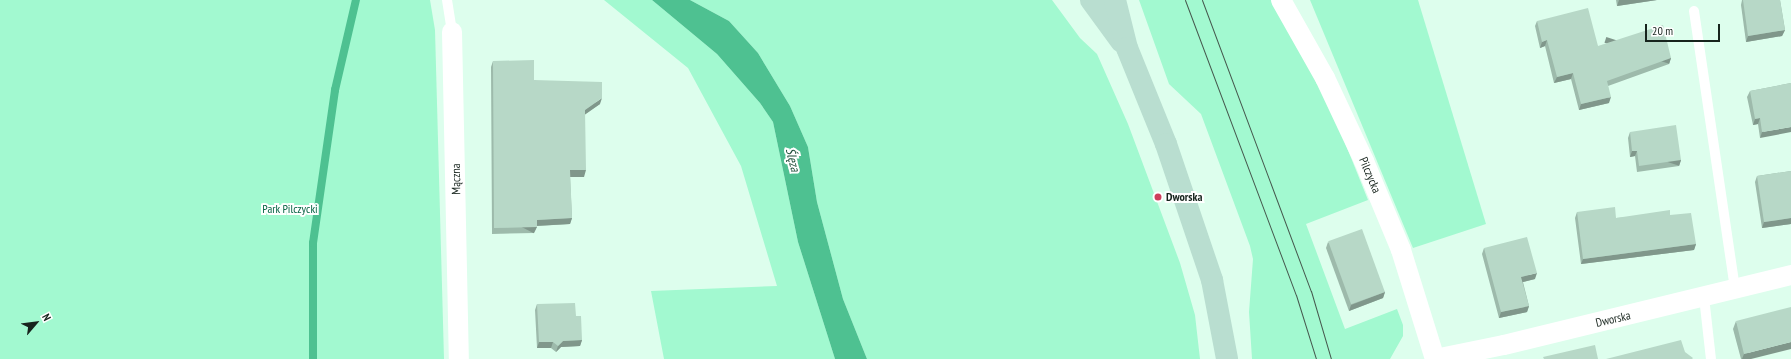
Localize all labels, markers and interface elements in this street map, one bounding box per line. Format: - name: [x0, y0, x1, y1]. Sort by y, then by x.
- scale bar: [1647, 16, 1722, 42]
- text: 20 m: [1652, 23, 1673, 38]
- water label: Ślęza: [782, 147, 802, 173]
- street label: Pilczycka: [1356, 155, 1384, 195]
- street label: Mączna: [449, 163, 463, 195]
- place label: Dworska: [1166, 190, 1202, 204]
- marker: Dworska: [1153, 192, 1163, 202]
- park label: Park Pilczycki: [262, 202, 318, 216]
- north arrow: [16, 303, 56, 343]
- street label: Dworska: [1594, 308, 1632, 330]
- text: N: [39, 311, 54, 323]

